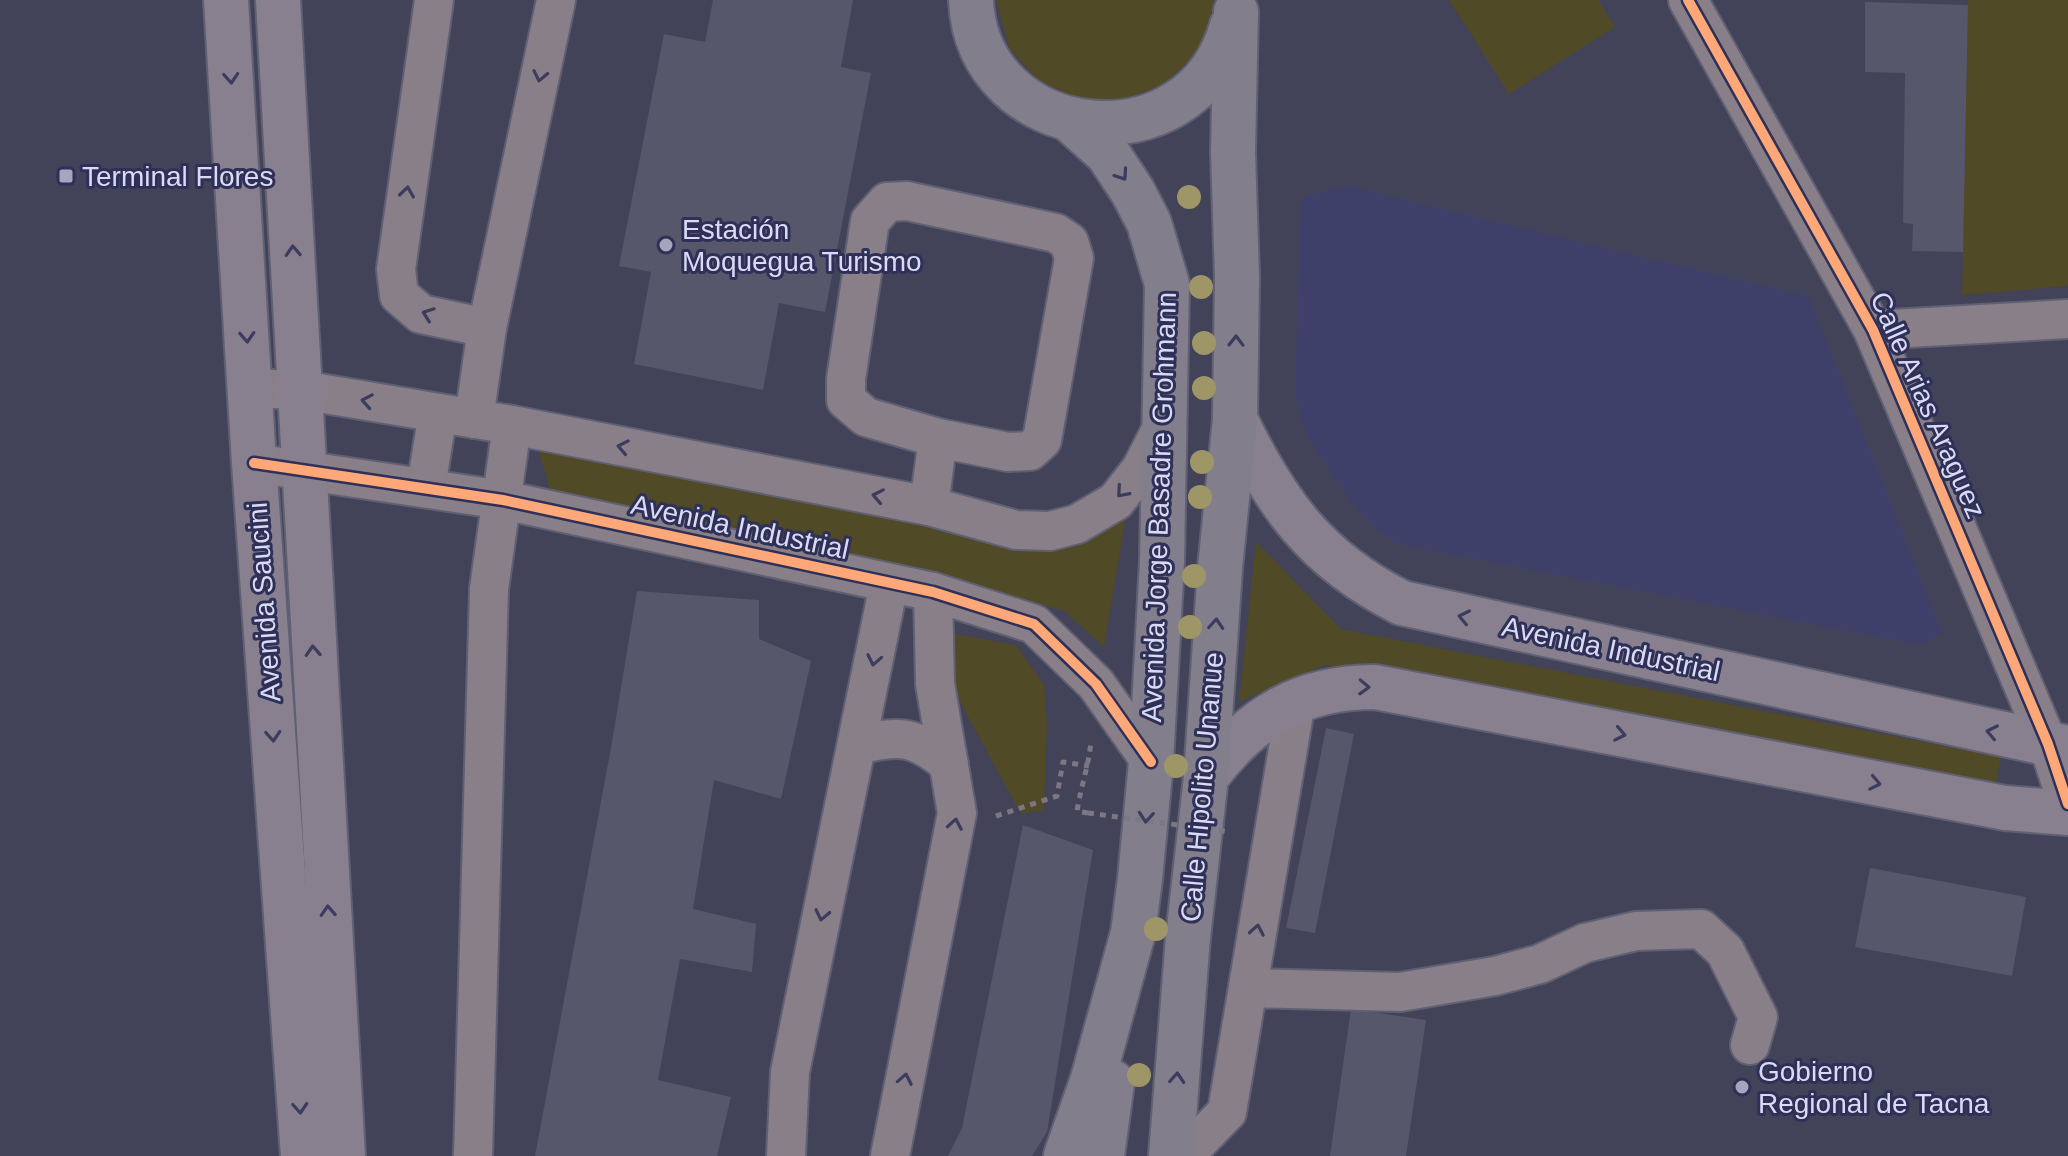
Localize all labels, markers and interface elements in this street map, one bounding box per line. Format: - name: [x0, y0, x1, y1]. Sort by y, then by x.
- one-way arrow: [532, 69, 549, 83]
- one-way arrow: [222, 72, 239, 85]
- place label: Terminal Flores: [82, 161, 273, 192]
- one-way arrow: [1112, 166, 1127, 180]
- marker: Terminal Flores: [57, 167, 75, 185]
- one-way arrow: [398, 185, 415, 198]
- place label: Estación Moquegua Turismo: [682, 214, 922, 277]
- marker: Estación Moquegua Turismo: [657, 236, 675, 254]
- one-way arrow: [284, 244, 301, 257]
- street label: Calle Arias Araguez: [1864, 287, 1992, 523]
- street label: Avenida Jorge Basadre Grohmann: [1136, 291, 1182, 723]
- one-way arrow: [422, 307, 436, 323]
- one-way arrow: [238, 331, 255, 344]
- one-way arrow: [1228, 334, 1245, 347]
- one-way arrow: [360, 393, 374, 410]
- one-way arrow: [616, 439, 630, 456]
- one-way arrow: [1117, 482, 1132, 497]
- street label: Avenida Industrial: [628, 489, 852, 565]
- one-way arrow: [872, 489, 885, 506]
- street label: Avenida Saucini: [242, 501, 286, 703]
- one-way arrow: [1458, 609, 1471, 626]
- street label: Avenida Industrial: [1499, 611, 1723, 687]
- one-way arrow: [1207, 617, 1224, 630]
- one-way arrow: [305, 644, 322, 657]
- street label: Calle Hipolito Unanue: [1175, 651, 1229, 923]
- one-way arrow: [866, 653, 883, 667]
- one-way arrow: [1358, 679, 1371, 696]
- one-way arrow: [1985, 724, 1999, 741]
- one-way arrow: [1613, 725, 1626, 742]
- one-way arrow: [264, 730, 281, 743]
- one-way arrow: [1868, 773, 1882, 790]
- one-way arrow: [1138, 810, 1155, 823]
- one-way arrow: [945, 818, 962, 831]
- one-way arrow: [319, 904, 336, 916]
- one-way arrow: [814, 908, 831, 921]
- one-way arrow: [1248, 923, 1265, 937]
- place label: Gobierno Regional de Tacna: [1758, 1056, 1990, 1119]
- one-way arrow: [1168, 1071, 1185, 1084]
- one-way arrow: [896, 1073, 913, 1087]
- marker: Gobierno Regional de Tacna: [1733, 1078, 1751, 1096]
- one-way arrow: [291, 1102, 308, 1115]

